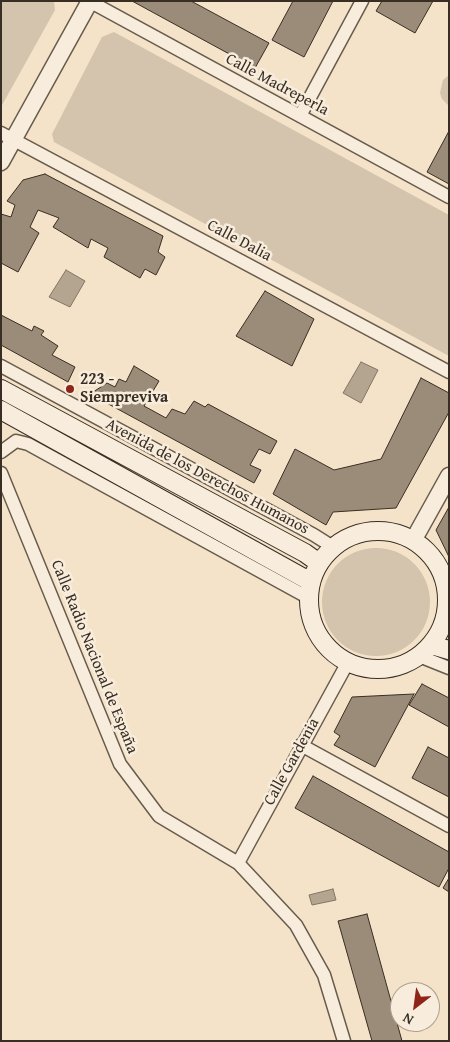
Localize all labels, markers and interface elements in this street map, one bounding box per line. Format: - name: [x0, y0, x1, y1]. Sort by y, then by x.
- street label: Calle Madreperla: [222, 50, 332, 120]
- street label: Calle Dalia: [204, 216, 274, 266]
- place label: 223 - Siempreviva: [80, 370, 168, 408]
- marker: 223 - Siempreviva: [64, 383, 76, 395]
- street label: Avenida de los Derechos Humanos: [102, 415, 312, 539]
- street label: Calle Radio Nacional de España: [46, 558, 142, 756]
- street label: Calle Gardenia: [260, 715, 324, 809]
- north arrow: [390, 982, 440, 1032]
- text: N: [399, 1008, 417, 1030]

